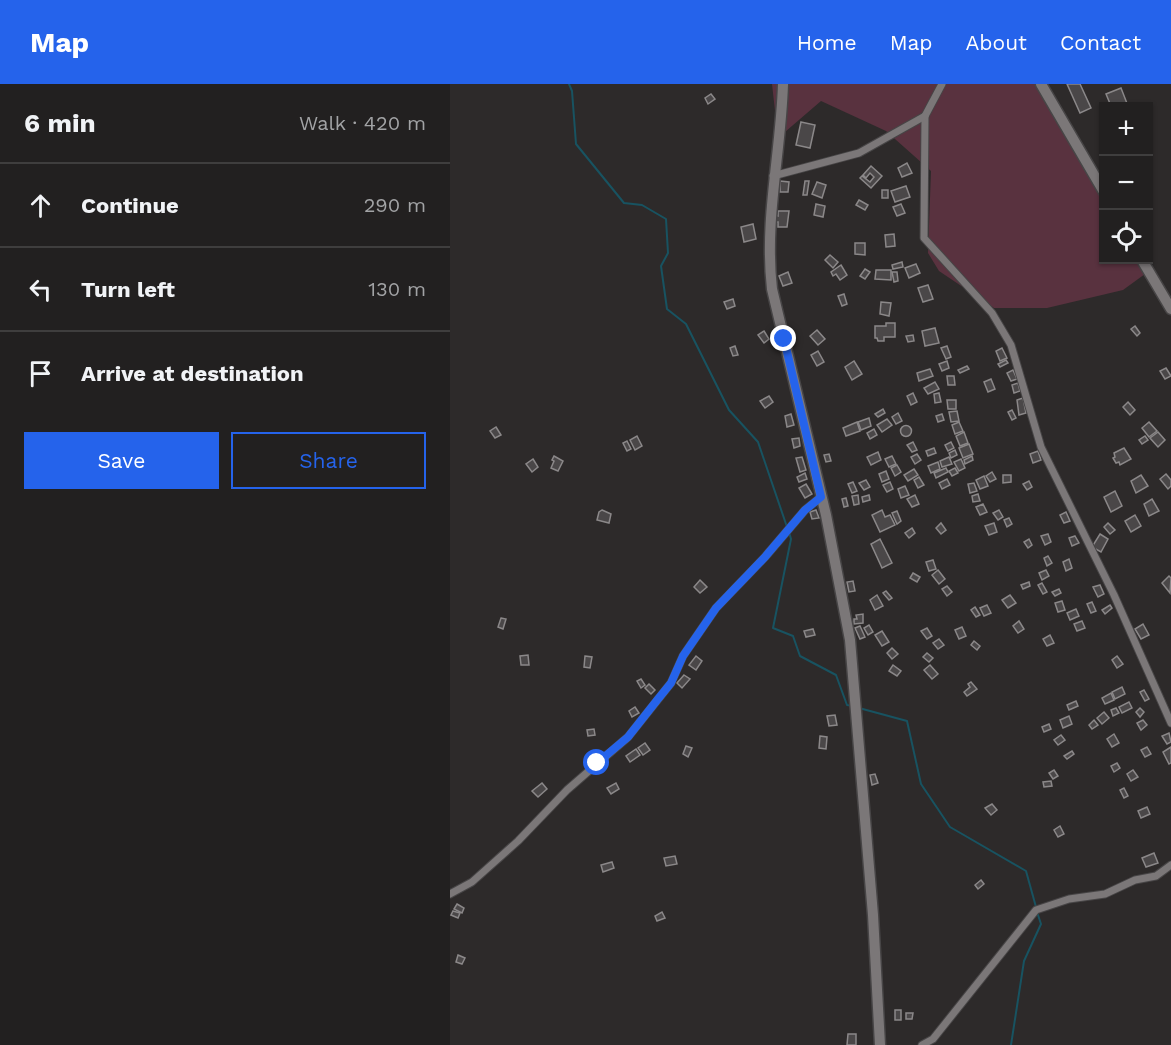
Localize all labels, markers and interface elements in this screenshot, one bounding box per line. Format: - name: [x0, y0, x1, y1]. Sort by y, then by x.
- text: Map: [30, 26, 89, 59]
- text: Home: [797, 30, 857, 55]
- text: Map: [890, 30, 933, 55]
- text: About: [966, 30, 1027, 55]
- text: Contact: [1060, 30, 1141, 55]
- map controls: [1099, 102, 1153, 264]
- button: +: [1099, 102, 1153, 156]
- text: 6 min: [24, 108, 96, 138]
- text: Walk · 420 m: [299, 111, 426, 135]
- button: −: [1099, 156, 1153, 210]
- icon: ahead: [24, 189, 57, 222]
- text: Continue: [81, 193, 179, 218]
- text: 290 m: [364, 193, 426, 217]
- button: locate: [1099, 210, 1153, 264]
- icon: left: [24, 273, 57, 306]
- text: Turn left: [81, 277, 175, 302]
- text: 130 m: [368, 277, 426, 301]
- route end: [770, 325, 796, 351]
- icon: arrive: [24, 357, 57, 390]
- text: Arrive at destination: [81, 361, 304, 386]
- button: Save: [24, 432, 219, 489]
- button: Share: [231, 432, 426, 489]
- route start: [583, 749, 609, 775]

